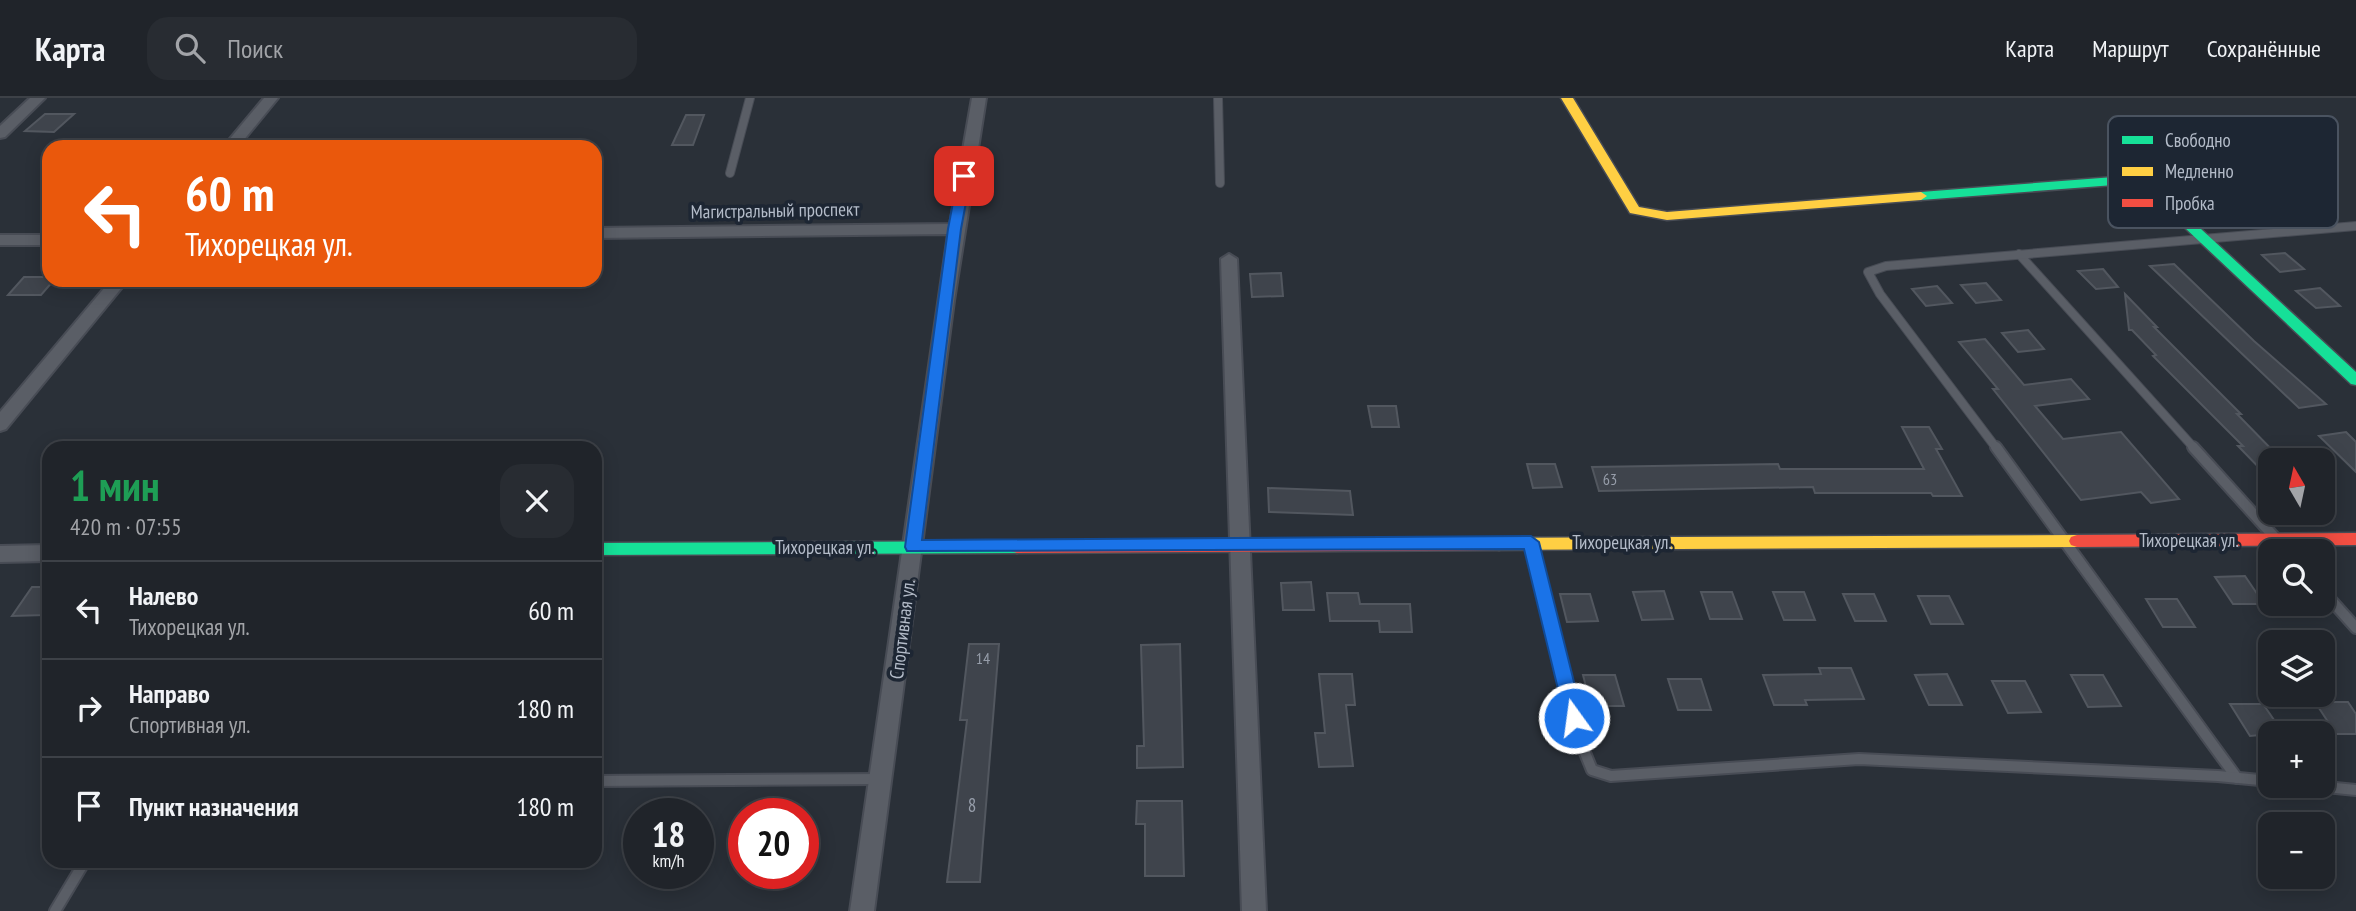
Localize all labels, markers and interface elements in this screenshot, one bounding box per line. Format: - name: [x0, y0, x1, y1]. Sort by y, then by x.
- search box: [147, 17, 637, 80]
- text: Карта: [35, 27, 105, 70]
- icon: search: [171, 29, 209, 67]
- text: Поиск: [227, 32, 283, 65]
- text: Карта: [2005, 33, 2054, 64]
- text: Маршрут: [2092, 33, 2169, 64]
- text: Сохранённые: [2207, 33, 2321, 64]
- legend: [2108, 116, 2338, 228]
- text: Свободно: [2165, 128, 2231, 152]
- pin: [934, 146, 994, 206]
- icon: arrive: [945, 157, 983, 195]
- text: Медленно: [2165, 159, 2234, 183]
- text: 60 m: [185, 161, 274, 225]
- icon: left: [70, 168, 161, 259]
- text: Пробка: [2165, 191, 2215, 215]
- street label: Магистральный проспект: [690, 197, 861, 223]
- text: Тихорецкая ул.: [185, 223, 353, 265]
- north arrow: [2258, 448, 2334, 525]
- map controls: [2258, 448, 2335, 889]
- text: 1 мин: [70, 458, 160, 513]
- button: close: [500, 464, 574, 538]
- house number: 63: [1603, 469, 1617, 489]
- text: 420 m · 07:55: [70, 512, 182, 541]
- street label: Тихорецкая ул.: [2139, 528, 2239, 552]
- street label: Тихорецкая ул.: [1572, 530, 1672, 554]
- street label: Тихорецкая ул.: [775, 535, 875, 559]
- button: search: [2258, 539, 2335, 616]
- street label: Спортивная ул.: [884, 578, 920, 680]
- text: Налево: [129, 579, 198, 612]
- icon: left: [70, 591, 108, 629]
- text: 60 m: [528, 594, 574, 627]
- text: Тихорецкая ул.: [129, 612, 250, 641]
- button: layers: [2258, 630, 2335, 707]
- house number: 14: [976, 648, 990, 668]
- text: Направо: [129, 677, 210, 710]
- position arrow: [1537, 681, 1611, 755]
- icon: right: [70, 689, 108, 727]
- text: 180 m: [516, 692, 574, 725]
- text: Спортивная ул.: [129, 710, 250, 739]
- button: +: [2258, 721, 2335, 798]
- icon: arrive: [70, 787, 108, 825]
- text: Пункт назначения: [129, 790, 299, 823]
- text: 180 m: [516, 790, 574, 823]
- house number: 8: [968, 793, 976, 817]
- speed limit sign: 20: [728, 798, 819, 889]
- text: 18: [652, 811, 685, 857]
- button: −: [2258, 812, 2335, 889]
- text: km/h: [653, 849, 684, 872]

